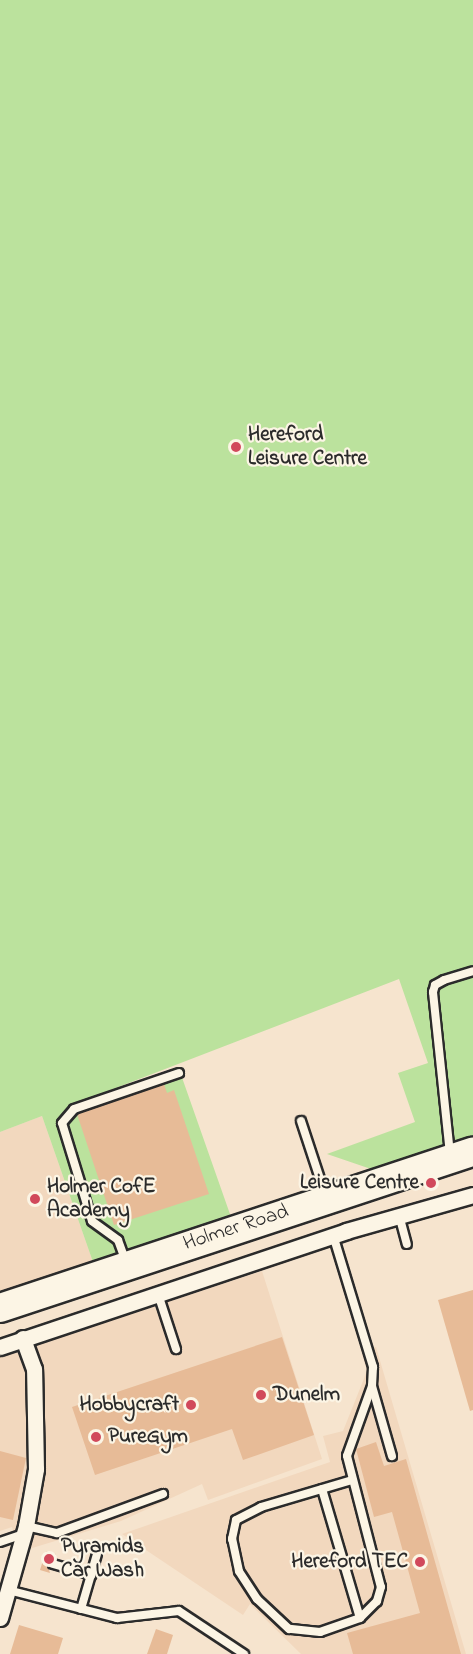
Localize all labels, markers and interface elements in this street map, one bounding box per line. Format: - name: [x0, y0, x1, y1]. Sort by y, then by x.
- place label: Hereford Leisure Centre: [248, 422, 367, 472]
- marker: Hereford Leisure Centre: [229, 440, 243, 454]
- place label: Leisure Centre: [300, 1170, 419, 1196]
- place label: Holmer CofE Academy: [47, 1174, 155, 1224]
- marker: Leisure Centre: [424, 1176, 438, 1190]
- marker: Holmer CofE Academy: [28, 1192, 42, 1206]
- street label: Holmer Road: [180, 1199, 292, 1257]
- place label: Dunelm: [273, 1382, 340, 1408]
- marker: Dunelm: [254, 1388, 268, 1402]
- place label: Hobbycraft: [80, 1392, 179, 1418]
- marker: Hobbycraft: [184, 1398, 198, 1412]
- place label: PureGym: [108, 1424, 188, 1450]
- marker: PureGym: [89, 1430, 103, 1444]
- place label: Pyramids Car Wash: [61, 1534, 144, 1584]
- place label: Hereford TEC: [291, 1549, 408, 1575]
- marker: Pyramids Car Wash: [42, 1552, 56, 1566]
- marker: Hereford TEC: [413, 1555, 427, 1569]

